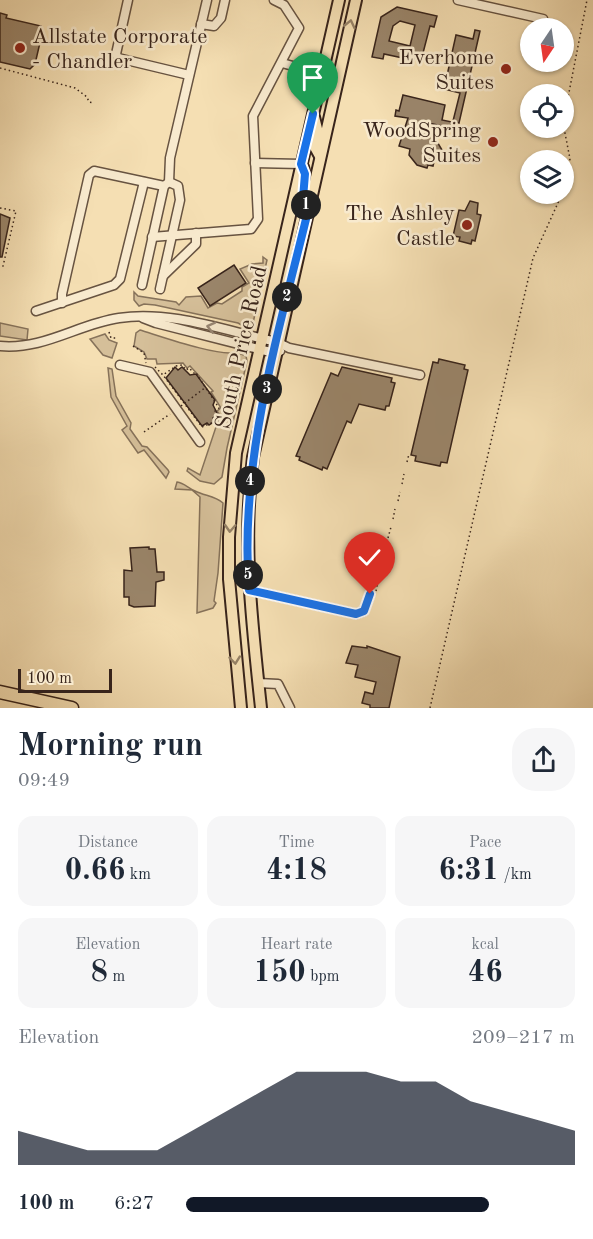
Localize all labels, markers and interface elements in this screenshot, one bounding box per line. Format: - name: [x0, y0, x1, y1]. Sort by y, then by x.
- north arrow: [520, 18, 574, 72]
- map controls: [520, 18, 574, 204]
- one-way arrow: [343, 20, 356, 30]
- place label: Allstate Corporate - Chandler: [32, 26, 207, 73]
- marker: Allstate Corporate - Chandler: [13, 41, 27, 55]
- place label: Everhome Suites: [399, 47, 494, 94]
- pin: [287, 52, 338, 114]
- icon: arrive: [296, 61, 329, 94]
- marker: Everhome Suites: [499, 62, 513, 76]
- button: locate: [520, 84, 574, 138]
- place label: WoodSpring Suites: [363, 120, 481, 167]
- marker: WoodSpring Suites: [486, 135, 500, 149]
- button: layers: [520, 150, 574, 204]
- pin: 1: [291, 190, 321, 220]
- text: 1: [301, 197, 311, 213]
- place label: The Ashley Castle: [345, 203, 455, 250]
- marker: The Ashley Castle: [460, 218, 474, 232]
- street label: South Price Road: [212, 264, 271, 431]
- pin: 2: [272, 282, 302, 312]
- text: 2: [282, 289, 292, 305]
- one-way arrow: [206, 322, 216, 335]
- pin: 3: [252, 374, 282, 404]
- text: 3: [262, 381, 272, 397]
- pin: 4: [235, 466, 265, 496]
- text: 4: [245, 473, 255, 489]
- one-way arrow: [224, 523, 237, 532]
- pin: [344, 532, 395, 594]
- icon: check: [353, 541, 386, 574]
- pin: 5: [233, 560, 263, 590]
- text: 5: [243, 567, 253, 583]
- one-way arrow: [229, 655, 241, 664]
- scale bar: [18, 666, 112, 694]
- text: 100 m: [27, 671, 72, 687]
- button: share: [512, 728, 575, 791]
- text: Morning run: [18, 730, 203, 763]
- text: 09:49: [18, 771, 70, 791]
- text: Distance: [78, 835, 138, 851]
- text: Time: [279, 835, 314, 851]
- text: Pace: [469, 835, 501, 851]
- text: 0.66: [65, 856, 125, 886]
- text: 4:18: [266, 856, 327, 886]
- text: 6:31: [439, 856, 499, 886]
- text: km: [125, 867, 151, 883]
- text: /km: [499, 867, 532, 883]
- text: Elevation: [75, 937, 140, 953]
- text: Heart rate: [261, 937, 332, 953]
- text: kcal: [471, 937, 499, 953]
- text: 8: [91, 958, 108, 988]
- text: 150: [254, 958, 306, 988]
- text: 46: [468, 958, 503, 988]
- text: m: [108, 969, 125, 985]
- text: bpm: [306, 969, 339, 985]
- text: Elevation: [18, 1028, 99, 1048]
- text: 209–217 m: [472, 1028, 575, 1048]
- text: 100 m: [18, 1194, 74, 1214]
- text: 6:27: [114, 1194, 154, 1214]

